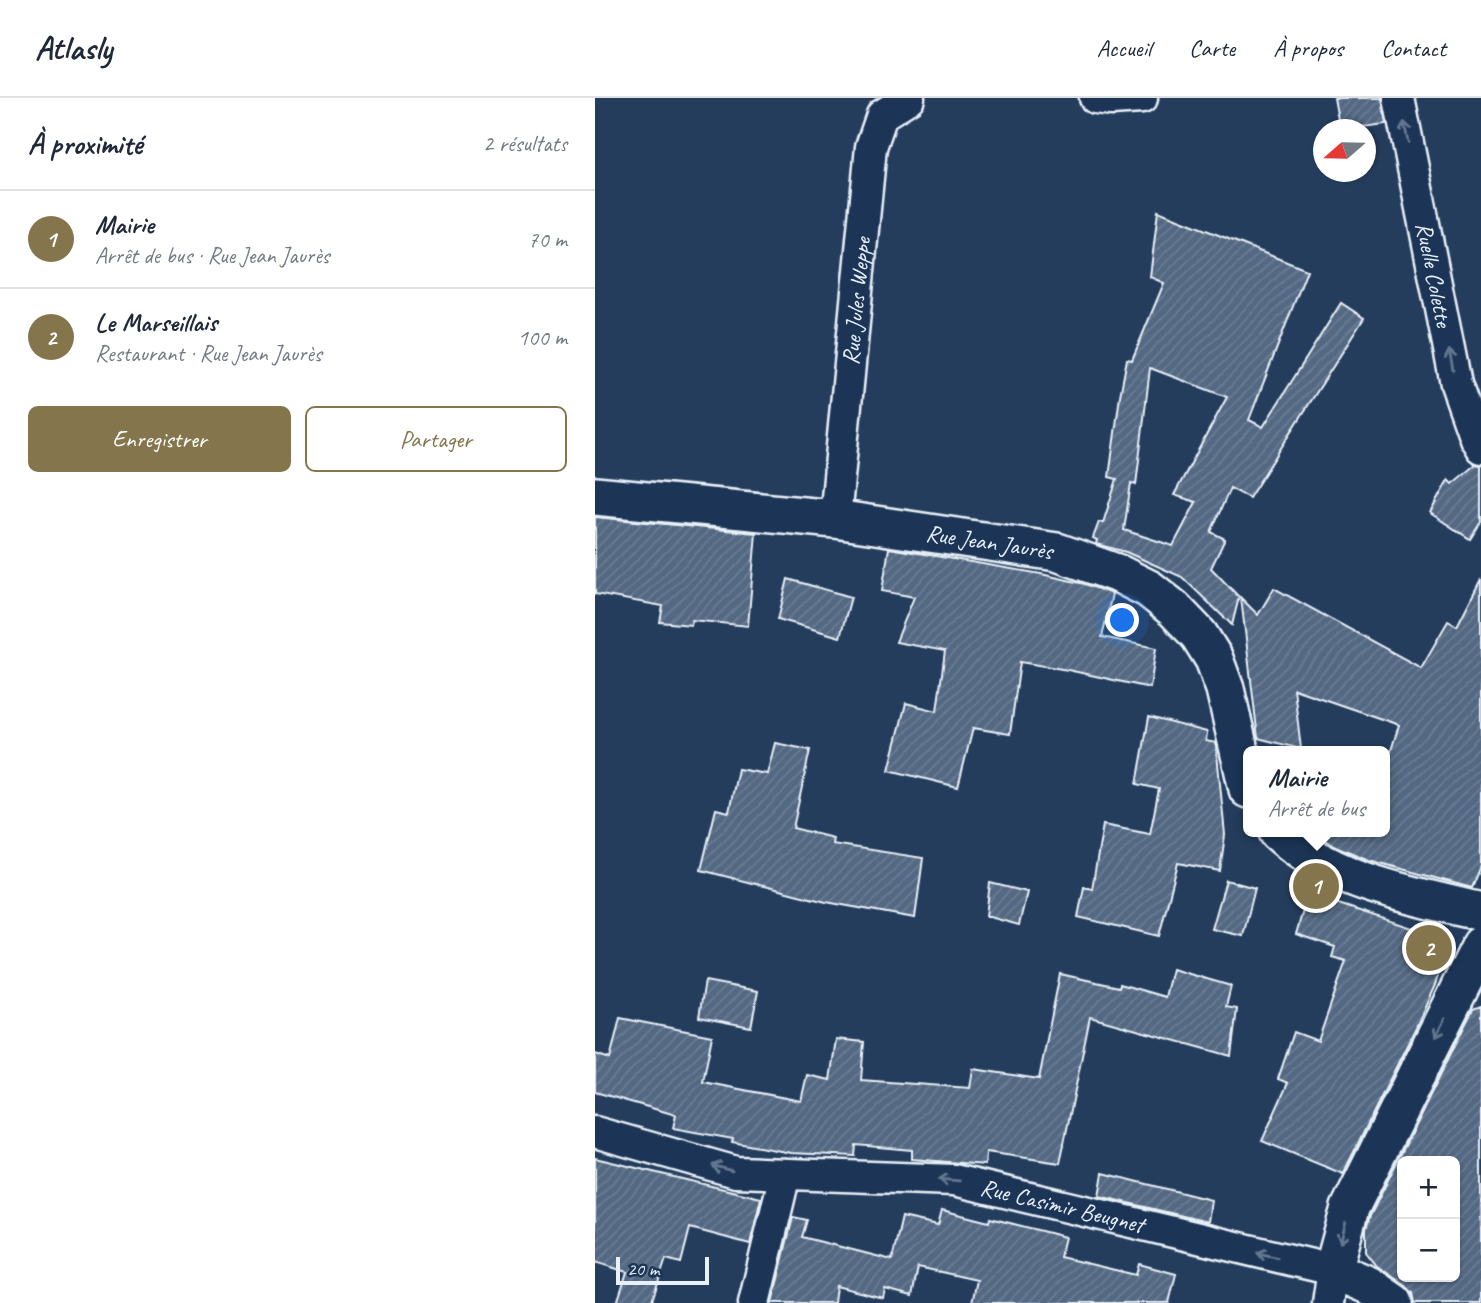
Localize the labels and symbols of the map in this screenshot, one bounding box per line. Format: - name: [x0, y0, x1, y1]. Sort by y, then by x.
- north arrow: [1313, 119, 1376, 182]
- one-way arrow: [1398, 121, 1412, 144]
- street label: Ruelle Colette: [1409, 220, 1460, 332]
- street label: Rue Jules Weppe: [835, 234, 877, 366]
- one-way arrow: [1444, 349, 1458, 372]
- street label: Rue Jean Jaurès: [924, 518, 1057, 567]
- your location: [1105, 603, 1139, 637]
- pin: 1: [1293, 860, 1339, 912]
- pin: 2: [1406, 922, 1452, 974]
- one-way arrow: [1432, 1017, 1446, 1038]
- one-way arrow: [711, 1160, 733, 1173]
- street label: Rue Casimir Beugnet: [978, 1172, 1150, 1240]
- one-way arrow: [938, 1173, 960, 1186]
- one-way arrow: [1336, 1222, 1349, 1244]
- one-way arrow: [1256, 1248, 1279, 1261]
- scale bar: [616, 1254, 709, 1286]

